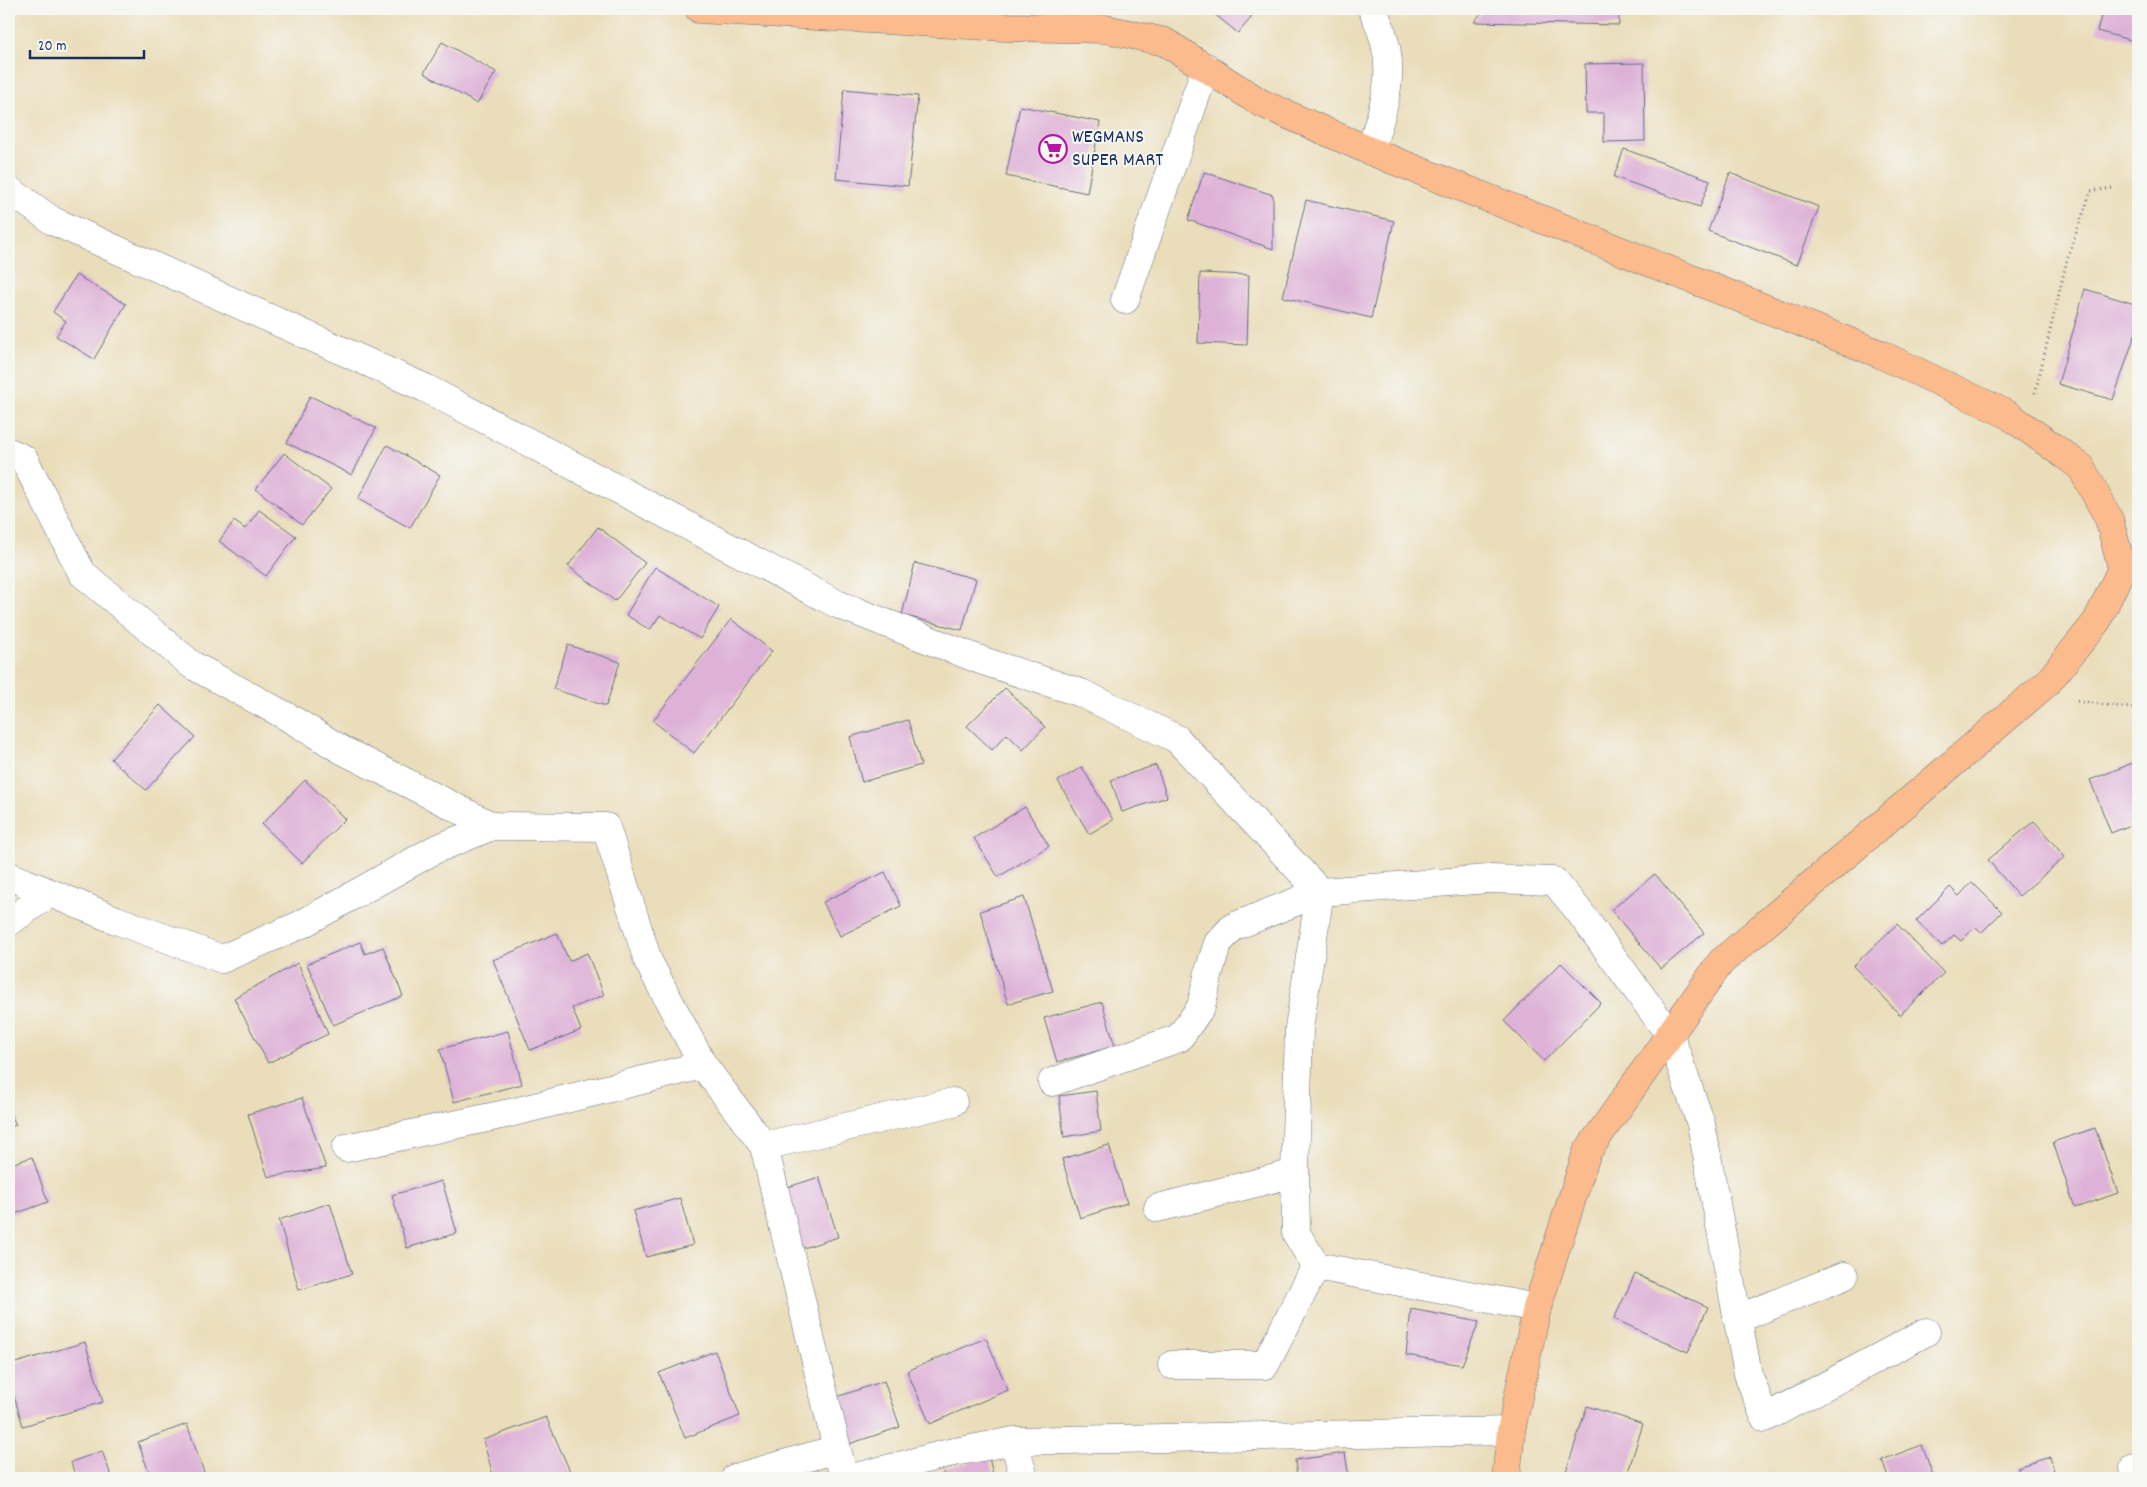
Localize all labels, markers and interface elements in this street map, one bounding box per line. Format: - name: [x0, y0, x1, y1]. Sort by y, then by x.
- scale bar: [30, 28, 144, 60]
- text: 20 m: [38, 36, 66, 58]
- place label: WEGMANS SUPER MART: [1072, 124, 1163, 175]
- supermarket icon: WEGMANS SUPER MART: [1038, 134, 1068, 164]

